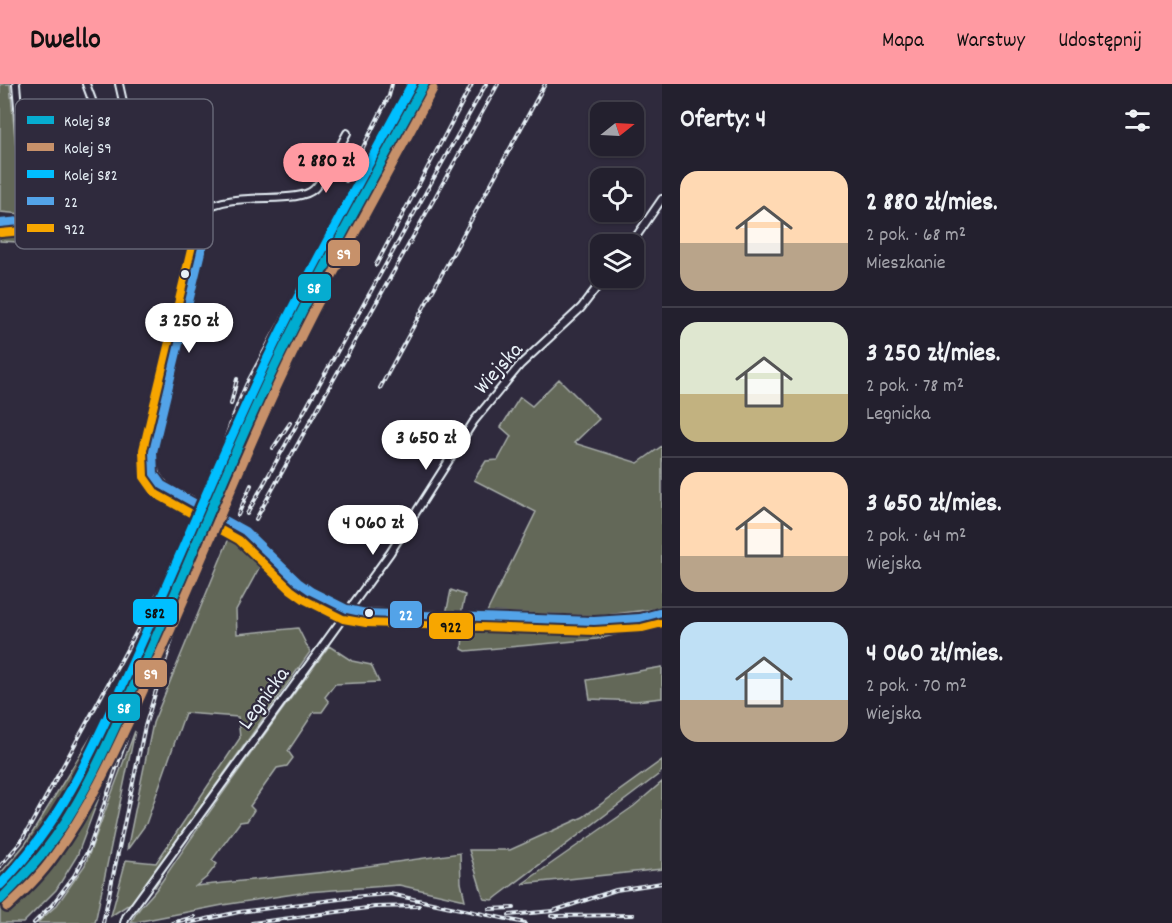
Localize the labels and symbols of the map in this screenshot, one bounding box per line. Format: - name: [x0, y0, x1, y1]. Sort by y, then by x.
- legend: [15, 99, 213, 249]
- north arrow: [590, 102, 644, 156]
- text: Kolej S8: [64, 111, 111, 134]
- text: Kolej S9: [64, 138, 112, 161]
- pin: 2 880 zł: [264, 143, 388, 194]
- text: Kolej S82: [64, 165, 118, 188]
- text: 22: [64, 192, 78, 215]
- text: 922: [64, 219, 85, 242]
- line badge: S9: [327, 239, 361, 267]
- text: S9: [337, 244, 351, 267]
- unlabelled marker: [179, 268, 191, 280]
- line badge: S8: [297, 273, 332, 302]
- text: S8: [307, 278, 321, 301]
- pin: 3 250 zł: [127, 303, 251, 354]
- street label: Wiejska: [468, 336, 532, 402]
- pin: 3 650 zł: [364, 420, 488, 471]
- pin: 4 060 zł: [311, 505, 435, 556]
- line badge: S82: [132, 598, 178, 626]
- line badge: 22: [389, 600, 423, 629]
- text: S82: [145, 603, 165, 626]
- text: 22: [399, 605, 413, 628]
- unlabelled marker: [363, 607, 375, 619]
- line badge: 922: [428, 612, 474, 640]
- text: 922: [440, 617, 462, 640]
- line badge: S9: [134, 659, 168, 688]
- street label: Legnicka: [232, 661, 299, 737]
- text: S9: [144, 664, 158, 687]
- line badge: S8: [107, 693, 141, 722]
- text: S8: [117, 698, 131, 721]

